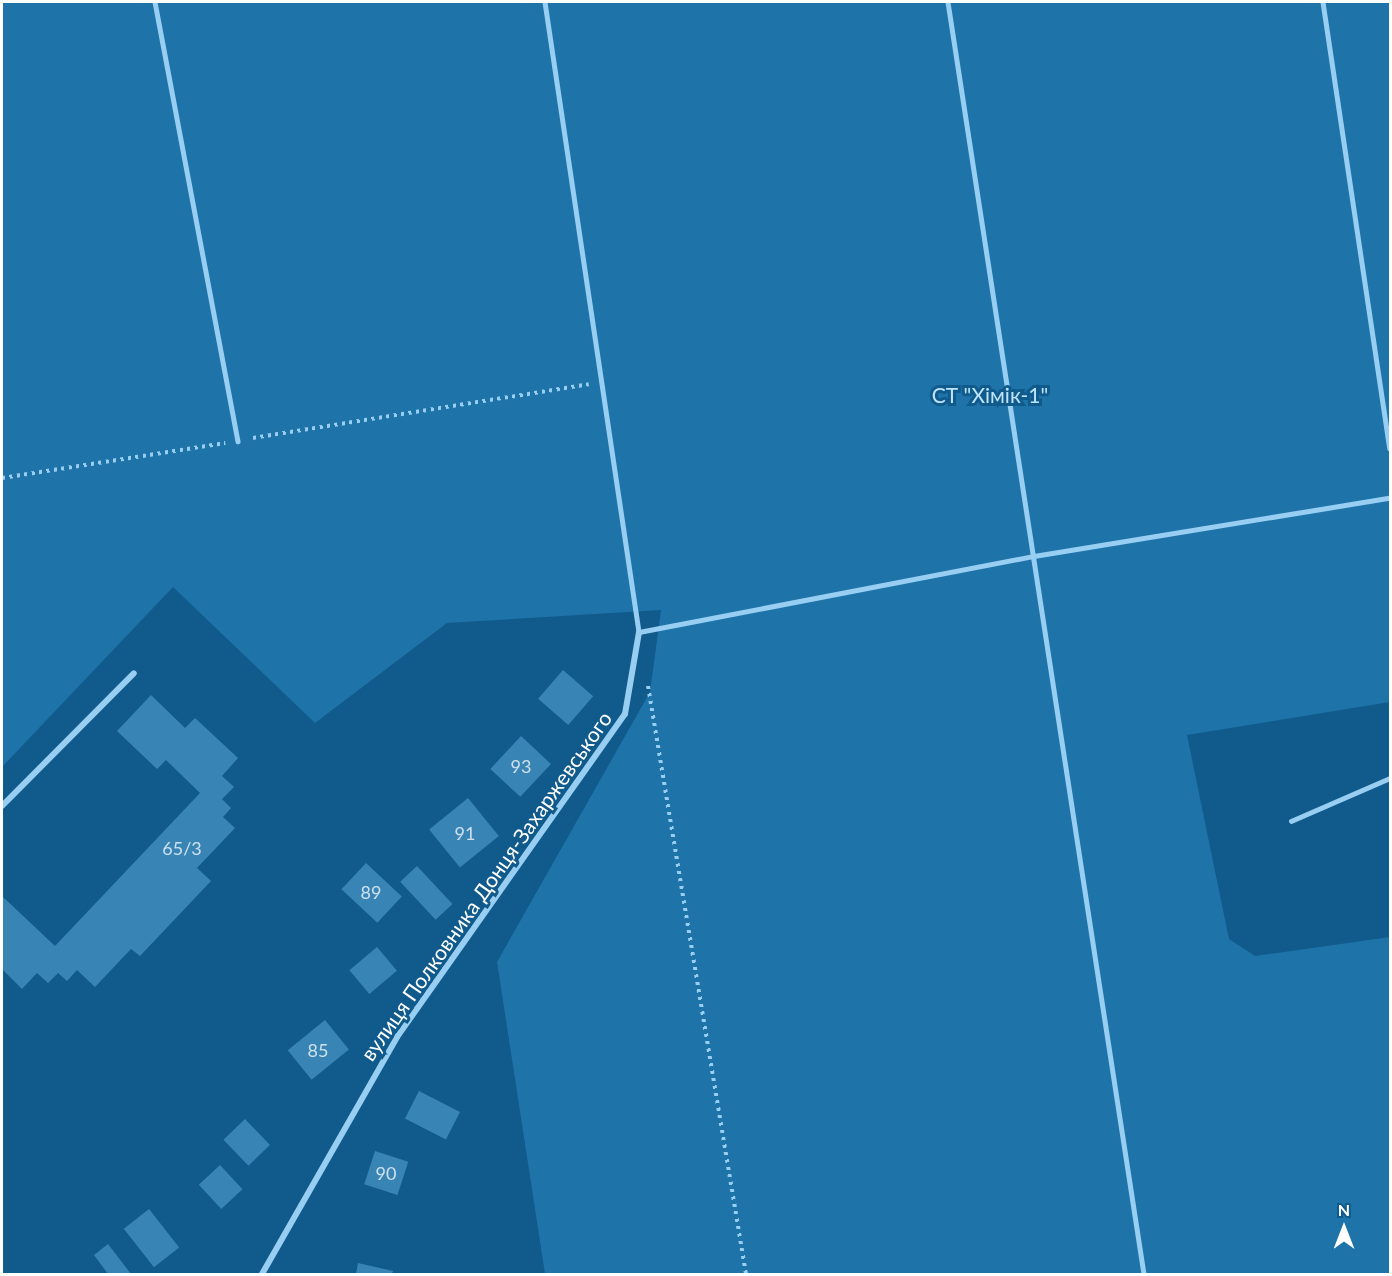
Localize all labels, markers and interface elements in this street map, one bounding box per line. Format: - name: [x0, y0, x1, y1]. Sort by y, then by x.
- park label: СТ "Хімік-1": [932, 382, 1048, 408]
- street label: вулиця Полковника Донця-Захаржевського: [355, 707, 617, 1065]
- house number: 93: [511, 755, 531, 777]
- house number: 91: [455, 822, 475, 844]
- house number: 65/3: [162, 837, 202, 859]
- house number: 89: [361, 881, 381, 903]
- house number: 85: [308, 1039, 328, 1061]
- house number: 90: [376, 1162, 396, 1184]
- north arrow: [1314, 1198, 1374, 1258]
- text: N: [1338, 1200, 1350, 1219]

